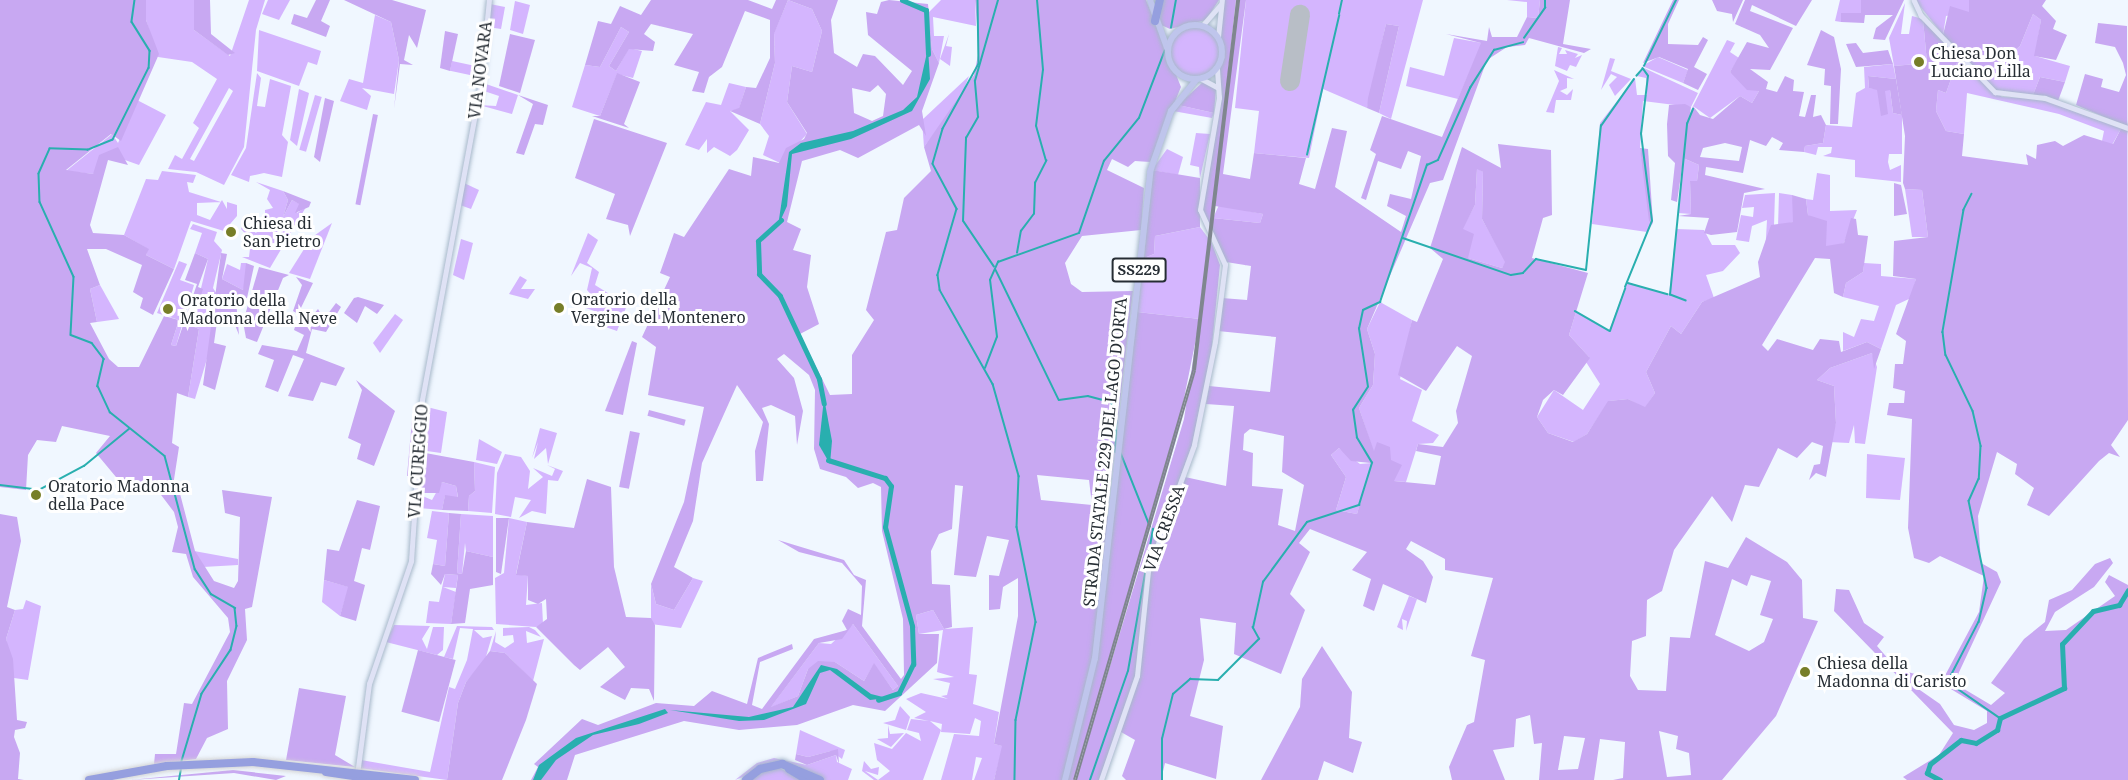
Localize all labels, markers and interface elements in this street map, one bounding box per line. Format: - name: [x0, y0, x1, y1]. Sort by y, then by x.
- street label: VIA NOVARA: [464, 20, 496, 120]
- place label: Chiesa Don Luciano Lilla: [1931, 43, 2031, 81]
- marker: Chiesa Don Luciano Lilla: [1912, 55, 1926, 69]
- place label: Chiesa di San Pietro: [243, 213, 321, 251]
- marker: Chiesa di San Pietro: [224, 225, 238, 239]
- road number: SS229: [1110, 258, 1168, 282]
- place label: Oratorio della Vergine del Montenero: [571, 289, 746, 327]
- place label: Oratorio della Madonna della Neve: [180, 290, 337, 328]
- street label: STRADA STATALE 229 DEL LAGO D'ORTA: [1079, 296, 1131, 608]
- marker: Oratorio della Vergine del Montenero: [552, 301, 566, 315]
- marker: Oratorio della Madonna della Neve: [161, 302, 175, 316]
- street label: VIA CUREGGIO: [404, 403, 432, 519]
- place label: Oratorio Madonna della Pace: [48, 476, 190, 514]
- street label: VIA CRESSA: [1139, 482, 1189, 574]
- marker: Oratorio Madonna della Pace: [29, 488, 43, 502]
- place label: Chiesa della Madonna di Caristo: [1817, 653, 1967, 691]
- marker: Chiesa della Madonna di Caristo: [1798, 665, 1812, 679]

